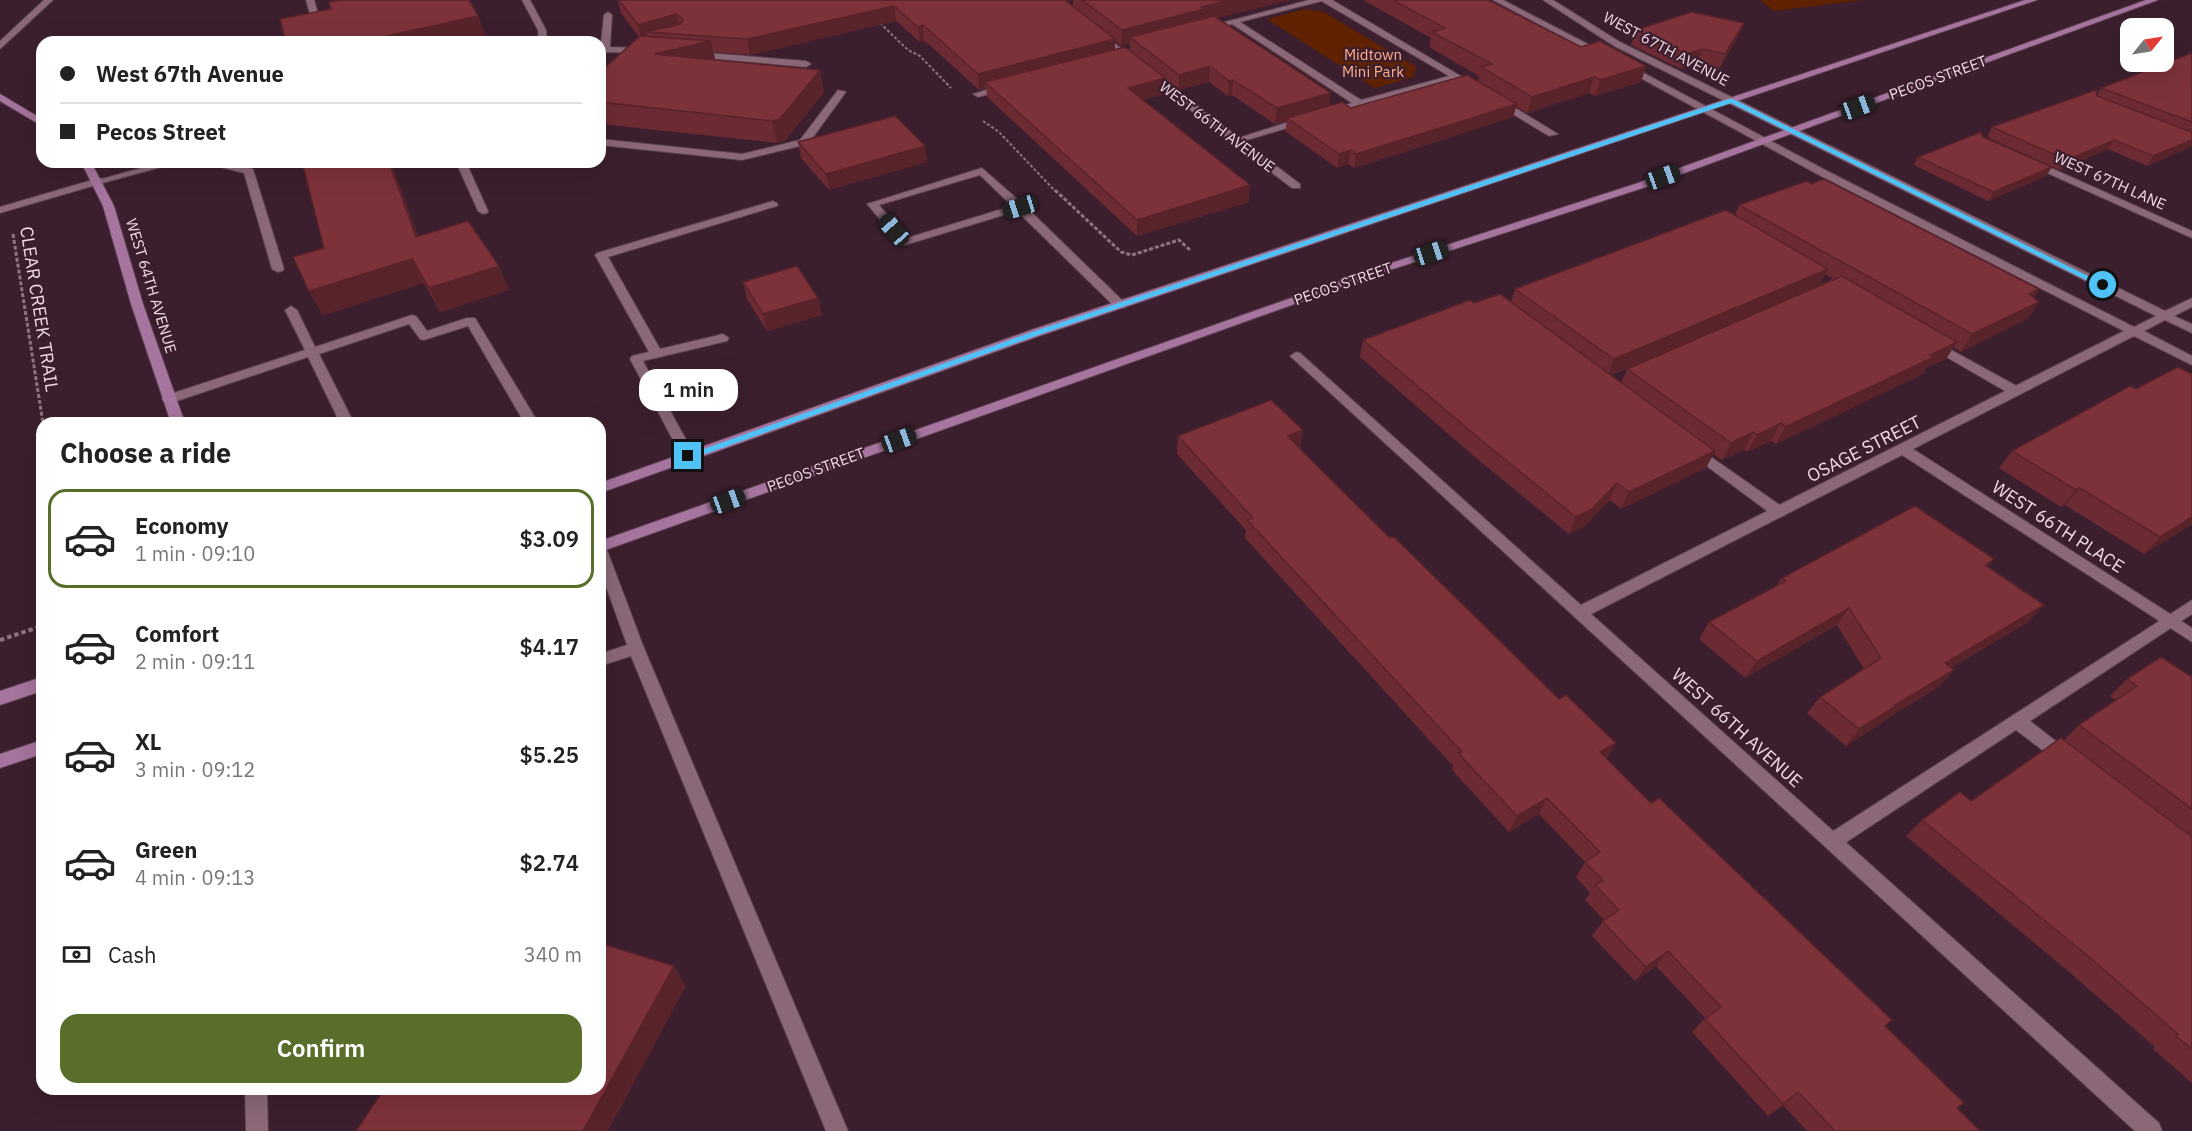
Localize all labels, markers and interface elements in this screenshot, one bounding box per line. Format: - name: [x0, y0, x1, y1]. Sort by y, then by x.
- street label: WEST 67TH AVENUE: [1600, 7, 1732, 90]
- north arrow: [2120, 18, 2174, 72]
- map controls: [2120, 18, 2174, 72]
- park label: Midtown Mini Park: [1342, 45, 1404, 81]
- street label: PECOS STREET: [1886, 51, 1990, 104]
- text: West 67th Avenue: [96, 59, 284, 88]
- street label: WEST 66TH AVENUE: [1156, 77, 1279, 176]
- car: [1838, 92, 1878, 122]
- text: Pecos Street: [96, 117, 226, 146]
- street label: WEST 67TH LANE: [2051, 147, 2169, 214]
- car: [1643, 162, 1683, 192]
- car: [1000, 193, 1040, 221]
- car: [875, 211, 913, 249]
- street label: WEST 64TH AVENUE: [122, 216, 181, 356]
- street label: CLEAR CREEK TRAIL: [15, 225, 64, 393]
- car: [1411, 239, 1451, 267]
- street label: PECOS STREET: [1291, 258, 1395, 309]
- route start: [2089, 271, 2116, 298]
- callout: 1 min: [638, 369, 738, 411]
- text: 1 min: [663, 376, 714, 403]
- street label: OSAGE STREET: [1803, 410, 1925, 487]
- car: [879, 425, 919, 455]
- text: Choose a ride: [60, 435, 231, 470]
- route end: [674, 442, 701, 469]
- street label: PECOS STREET: [764, 443, 868, 496]
- street label: WEST 66TH PLACE: [1988, 475, 2129, 578]
- car: [708, 486, 748, 516]
- text: Economy: [135, 511, 229, 540]
- icon: car: [63, 512, 117, 566]
- text: $3.09: [520, 524, 579, 553]
- text: 1 min · 09:10: [135, 540, 255, 567]
- text: Comfort: [135, 619, 219, 648]
- icon: car: [63, 620, 117, 674]
- text: $4.17: [520, 632, 579, 661]
- text: 2 min · 09:11: [135, 648, 255, 675]
- street label: WEST 66TH AVENUE: [1667, 663, 1807, 792]
- text: XL: [135, 727, 161, 756]
- icon: car: [63, 728, 117, 782]
- text: $5.25: [520, 740, 579, 769]
- text: 3 min · 09:12: [135, 756, 255, 783]
- text: Green: [135, 835, 197, 864]
- icon: car: [63, 836, 117, 890]
- text: $2.74: [520, 848, 579, 877]
- text: 4 min · 09:13: [135, 864, 255, 891]
- icon: cash: [60, 938, 93, 971]
- text: Cash: [108, 940, 157, 969]
- text: 340 m: [524, 941, 582, 968]
- button: Confirm: [60, 1014, 582, 1083]

